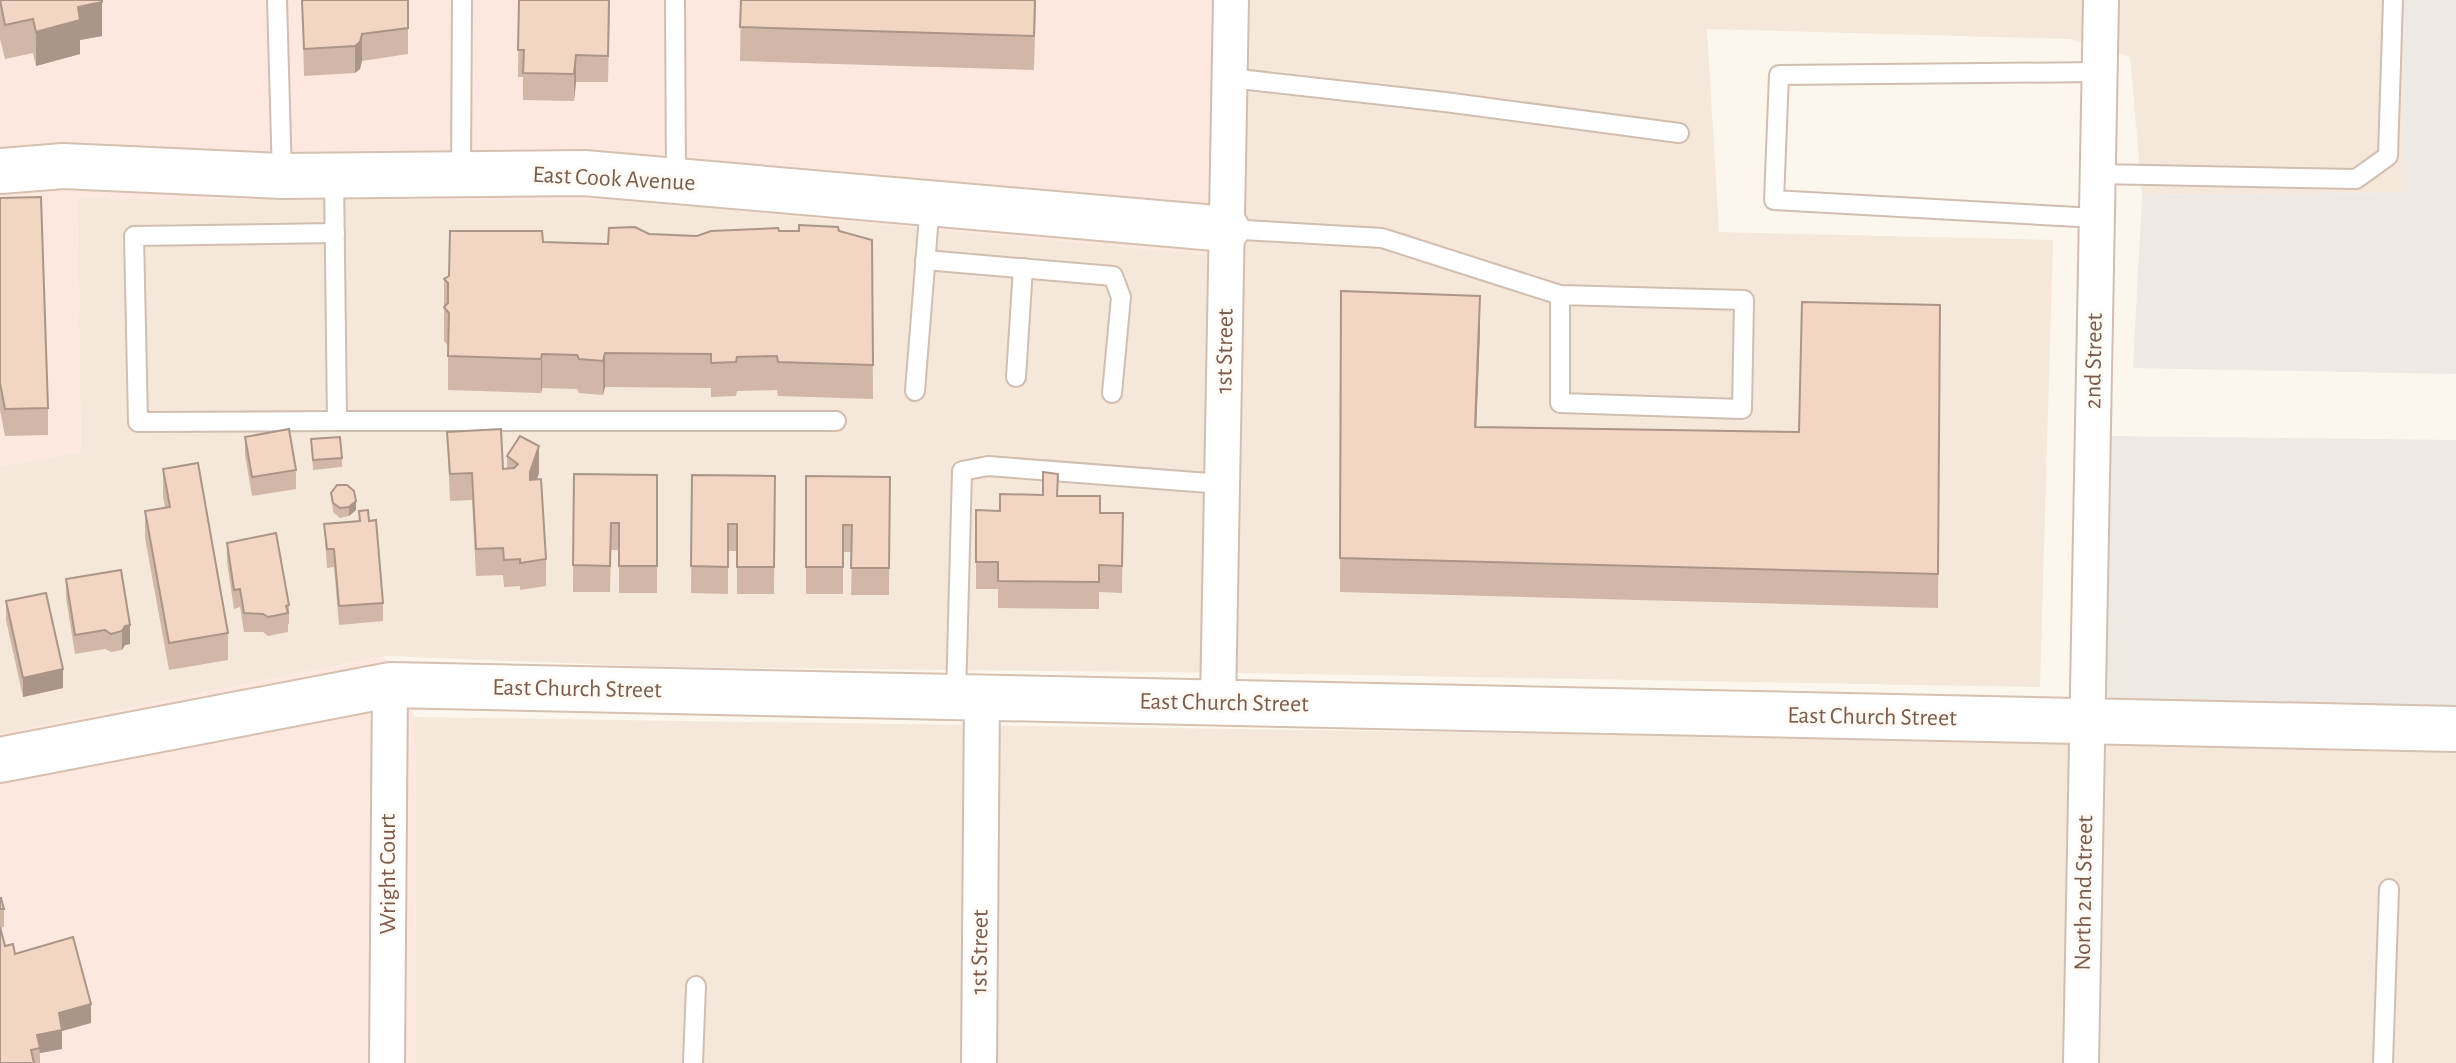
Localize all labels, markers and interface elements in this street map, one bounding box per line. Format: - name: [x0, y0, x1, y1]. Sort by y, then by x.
- street label: East Cook Avenue: [532, 163, 696, 195]
- street label: 1st Street: [1212, 308, 1238, 394]
- street label: 2nd Street: [2081, 312, 2107, 409]
- street label: East Church Street: [492, 676, 662, 702]
- street label: East Church Street: [1139, 690, 1309, 716]
- street label: East Church Street: [1787, 704, 1957, 730]
- street label: Wright Court: [376, 813, 400, 934]
- street label: North 2nd Street: [2071, 815, 2097, 971]
- street label: 1st Street: [967, 909, 993, 995]

